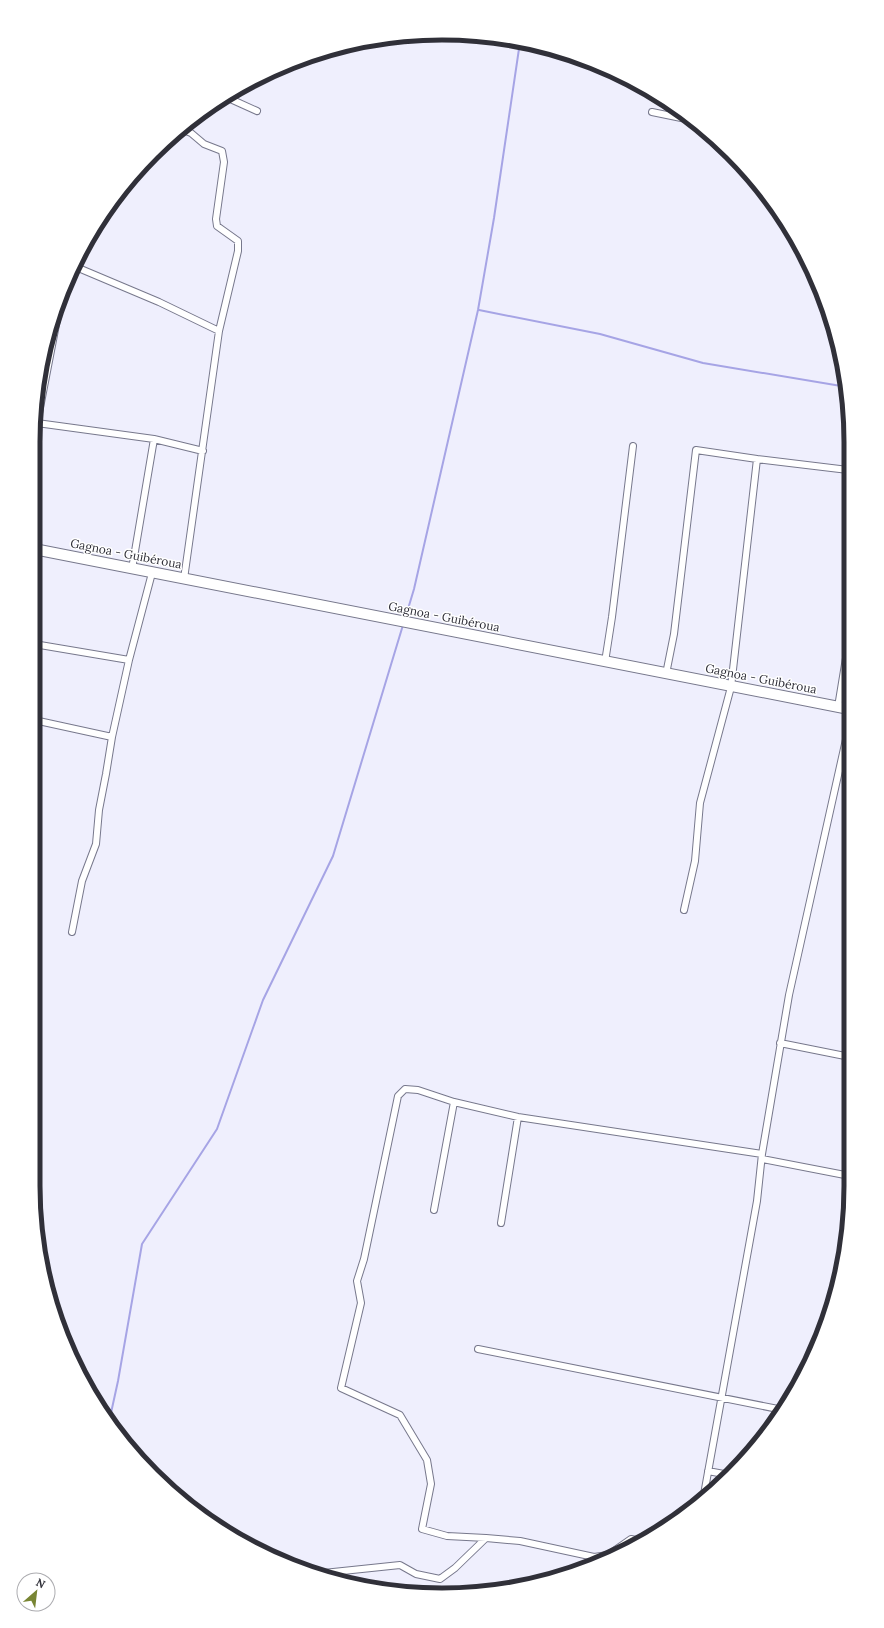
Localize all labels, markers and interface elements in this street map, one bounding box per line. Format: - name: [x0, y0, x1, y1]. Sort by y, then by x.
- street label: Gagnoa - Guibéroua: [69, 535, 183, 572]
- street label: Gagnoa - Guibéroua: [387, 598, 501, 635]
- street label: Gagnoa - Guibéroua: [704, 660, 818, 697]
- north arrow: [16, 1572, 56, 1612]
- text: N: [34, 1575, 48, 1592]

